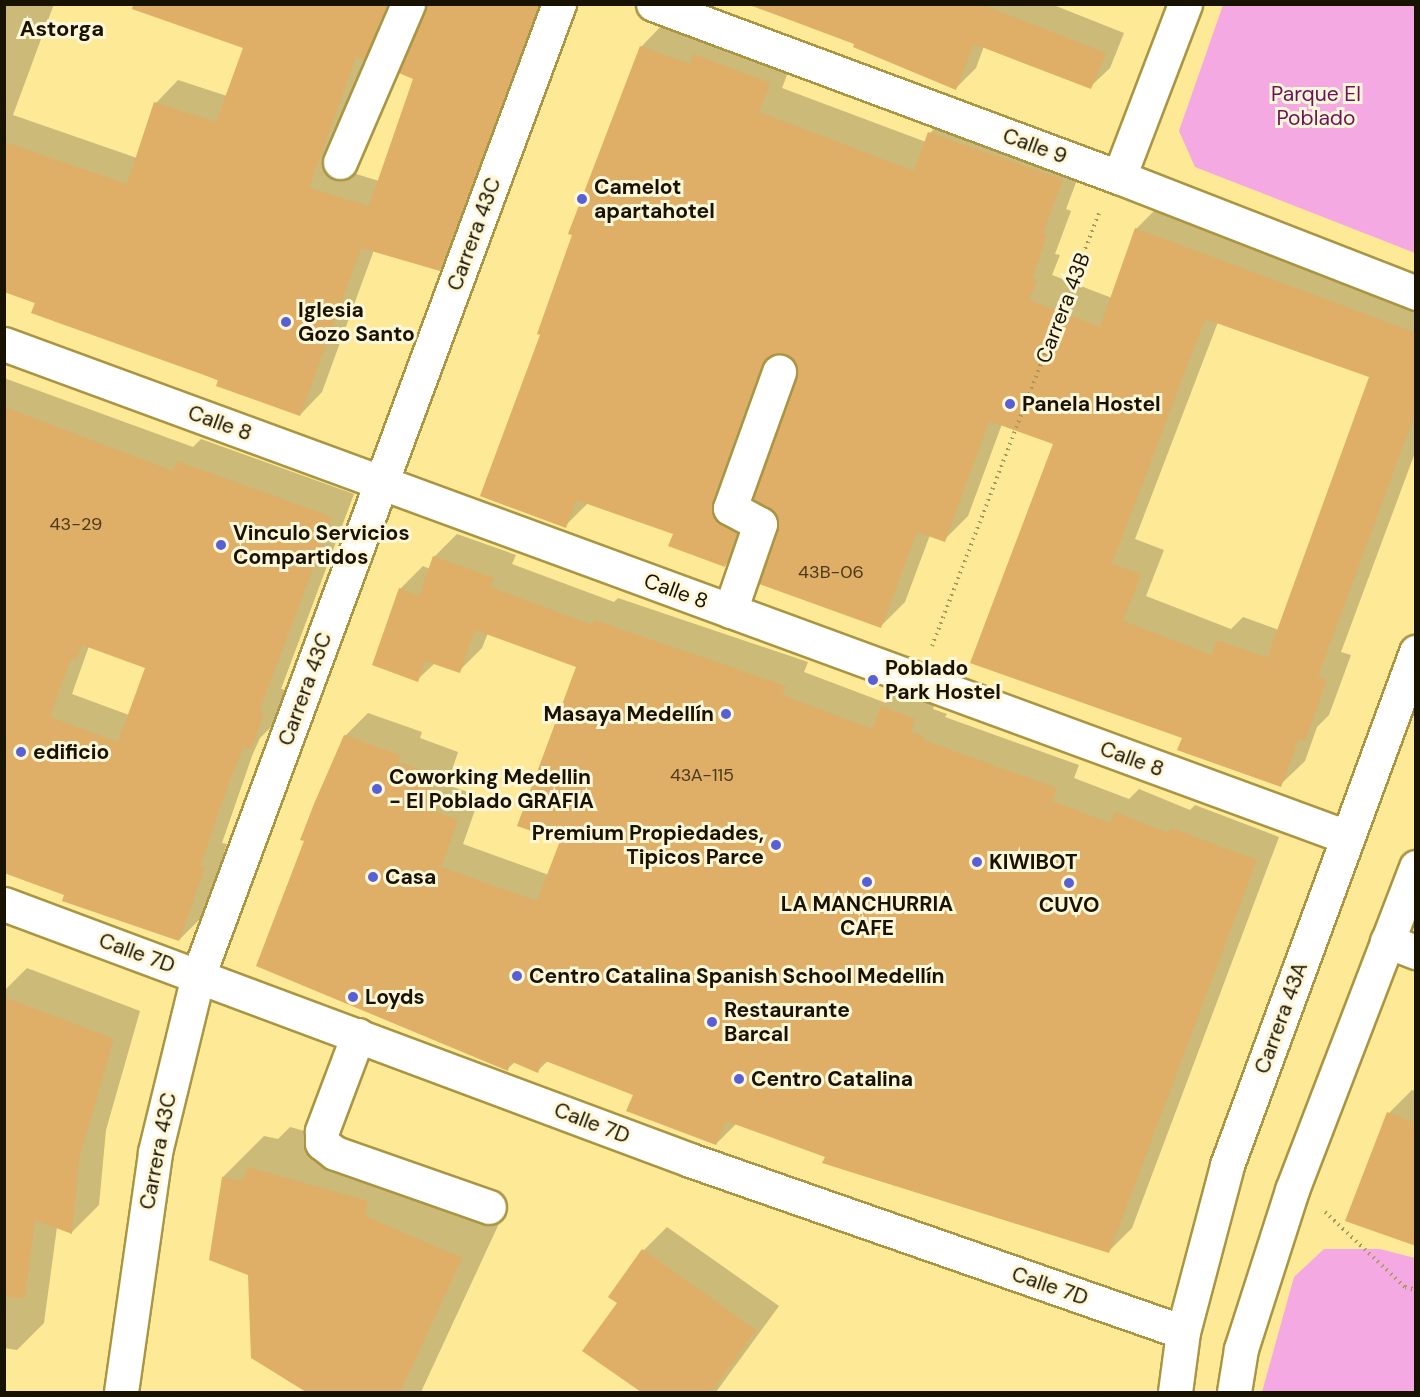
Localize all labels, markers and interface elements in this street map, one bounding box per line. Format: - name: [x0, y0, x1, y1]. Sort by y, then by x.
- district label: Astorga: [20, 16, 104, 42]
- park label: Parque El Poblado: [1271, 81, 1361, 131]
- street label: Calle 9: [999, 123, 1071, 169]
- street label: Carrera 43C: [442, 174, 506, 294]
- place label: Camelot apartahotel: [594, 174, 715, 224]
- marker: Camelot apartahotel: [575, 192, 589, 206]
- street label: Carrera 43B: [1030, 249, 1096, 367]
- place label: Iglesia Gozo Santo: [298, 297, 415, 347]
- marker: Iglesia Gozo Santo: [279, 315, 293, 329]
- place label: Panela Hostel: [1022, 391, 1161, 417]
- marker: Panela Hostel: [1003, 397, 1017, 411]
- street label: Calle 8: [185, 400, 255, 446]
- house number: 43-29: [50, 513, 102, 535]
- place label: Vinculo Servicios Compartidos: [233, 520, 410, 570]
- marker: Vinculo Servicios Compartidos: [214, 538, 228, 552]
- house number: 43B-06: [798, 561, 864, 583]
- street label: Calle 8: [641, 568, 711, 614]
- street label: Carrera 43C: [273, 629, 337, 749]
- place label: Poblado Park Hostel: [885, 655, 1001, 705]
- marker: Poblado Park Hostel: [866, 673, 880, 687]
- place label: Masaya Medellín: [543, 701, 714, 727]
- marker: Masaya Medellín: [719, 707, 733, 721]
- street label: Calle 8: [1097, 736, 1167, 782]
- place label: edificio: [33, 739, 109, 765]
- marker: edificio: [14, 745, 28, 759]
- place label: Coworking Medellin - El Poblado GRAFIA: [389, 764, 594, 814]
- house number: 43A-115: [670, 764, 734, 786]
- marker: Coworking Medellin - El Poblado GRAFIA: [370, 782, 384, 796]
- place label: Premium Propiedades, Tipicos Parce: [532, 820, 764, 870]
- marker: Premium Propiedades, Tipicos Parce: [769, 838, 783, 852]
- place label: KIWIBOT: [989, 849, 1077, 875]
- marker: KIWIBOT: [970, 855, 984, 869]
- place label: Casa: [385, 864, 436, 890]
- marker: Casa: [366, 870, 380, 884]
- marker: LA MANCHURRIA CAFE: [860, 875, 874, 889]
- marker: CUVO: [1062, 876, 1076, 890]
- place label: LA MANCHURRIA CAFE: [781, 891, 953, 941]
- place label: CUVO: [1039, 892, 1099, 918]
- street label: Calle 7D: [96, 928, 178, 978]
- street label: Carrera 43A: [1249, 959, 1313, 1077]
- place label: Centro Catalina Spanish School Medellín: [529, 963, 945, 989]
- marker: Centro Catalina Spanish School Medellín: [510, 969, 524, 983]
- place label: Loyds: [365, 984, 425, 1010]
- marker: Loyds: [346, 990, 360, 1004]
- place label: Restaurante Barcal: [724, 997, 850, 1047]
- marker: Restaurante Barcal: [705, 1015, 719, 1029]
- place label: Centro Catalina: [751, 1066, 913, 1092]
- marker: Centro Catalina: [732, 1072, 746, 1086]
- street label: Carrera 43C: [134, 1090, 182, 1212]
- street label: Calle 7D: [551, 1097, 633, 1149]
- street label: Calle 7D: [1009, 1261, 1091, 1311]

